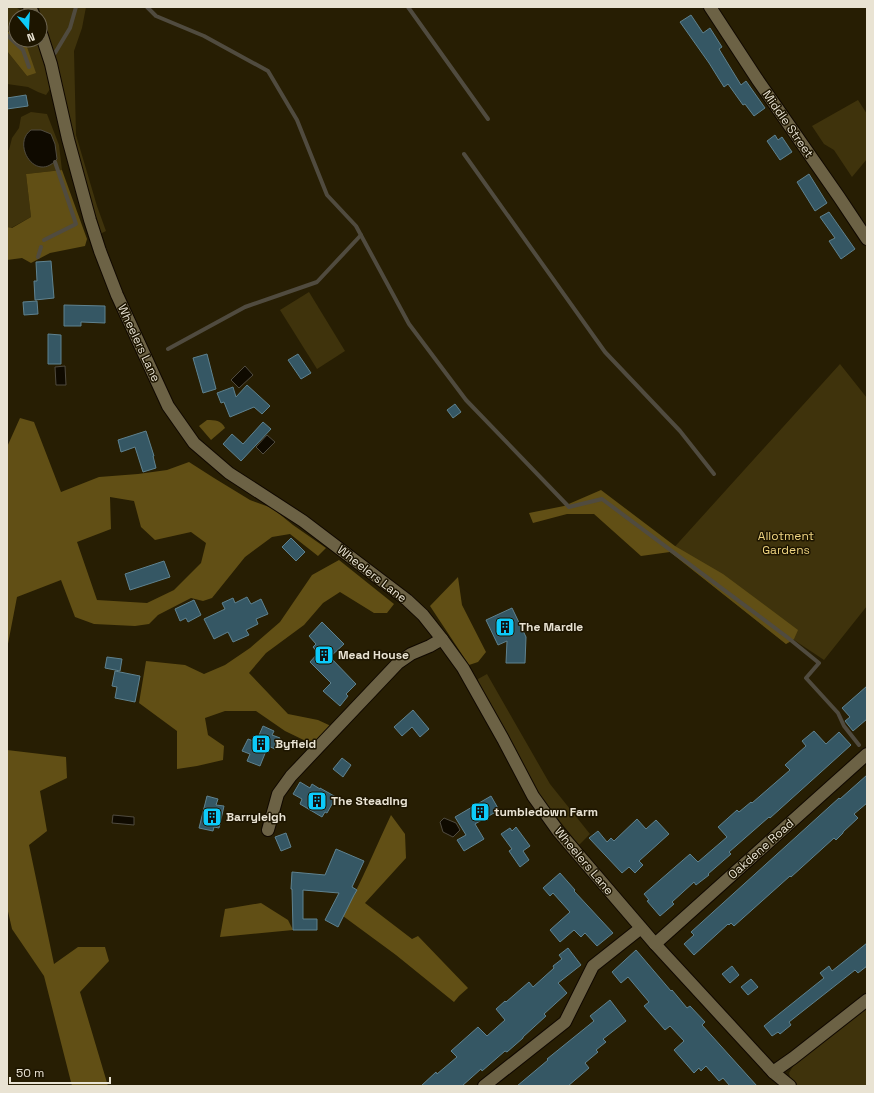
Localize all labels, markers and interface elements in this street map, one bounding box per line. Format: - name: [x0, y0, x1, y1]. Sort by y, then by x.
- north arrow: [8, 8, 48, 48]
- text: N: [25, 30, 37, 45]
- street label: Middle Street: [759, 87, 817, 161]
- street label: Wheelers Lane: [114, 302, 164, 384]
- park label: Allotment Gardens: [758, 528, 814, 558]
- street label: Wheelers Lane: [334, 542, 410, 606]
- building icon: The Mardle: [494, 616, 516, 638]
- place label: The Mardle: [519, 619, 583, 635]
- building icon: Mead House: [313, 644, 335, 666]
- place label: Mead House: [338, 647, 409, 663]
- building icon: Byfield: [250, 733, 272, 755]
- place label: Byfield: [275, 736, 316, 752]
- building icon: The Steading: [306, 790, 328, 812]
- place label: The Steading: [331, 793, 408, 809]
- building icon: tumbledown Farm: [469, 801, 491, 823]
- place label: tumbledown Farm: [494, 804, 598, 820]
- building icon: Barryleigh: [201, 806, 223, 828]
- place label: Barryleigh: [226, 809, 286, 825]
- street label: Oakdene Road: [725, 815, 797, 883]
- street label: Wheelers Lane: [551, 824, 617, 898]
- scale bar: [10, 1059, 110, 1085]
- text: 50 m: [16, 1065, 44, 1081]

